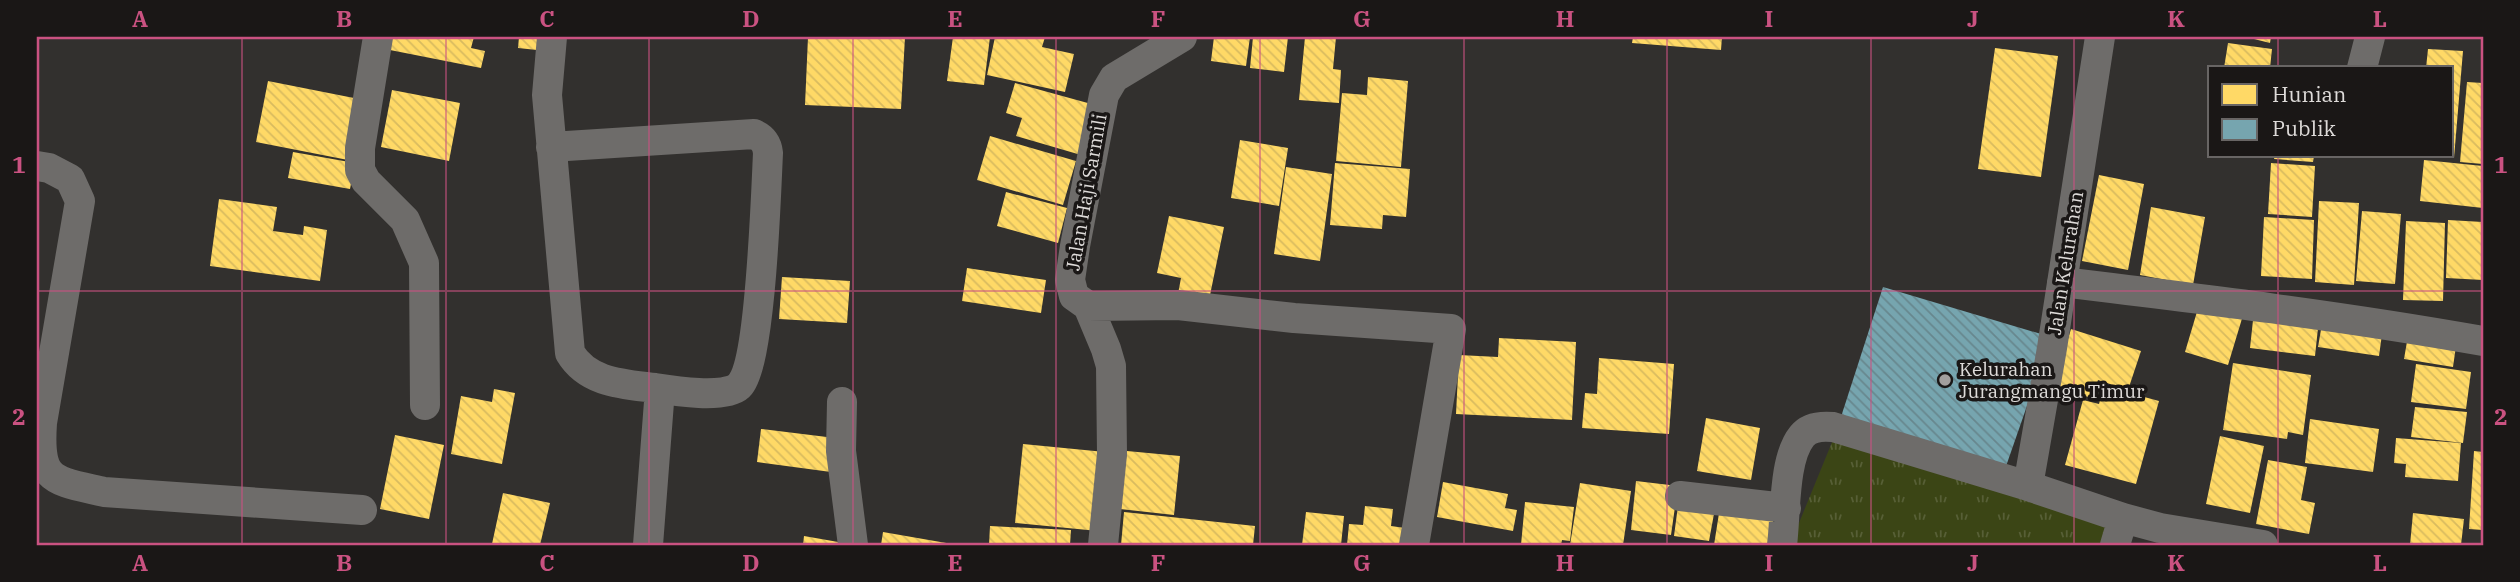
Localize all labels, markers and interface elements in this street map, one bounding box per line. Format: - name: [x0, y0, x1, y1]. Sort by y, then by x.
- text: A: [132, 3, 148, 33]
- text: B: [336, 3, 352, 33]
- text: C: [539, 3, 555, 33]
- text: D: [742, 3, 760, 33]
- text: E: [947, 3, 963, 33]
- text: F: [1151, 3, 1165, 33]
- text: G: [1353, 3, 1371, 33]
- text: H: [1556, 3, 1574, 33]
- text: I: [1765, 3, 1773, 33]
- text: J: [1967, 3, 1979, 33]
- text: K: [2167, 3, 2185, 33]
- text: L: [2373, 3, 2387, 33]
- legend: [2208, 66, 2454, 158]
- text: Hunian: [2272, 80, 2346, 108]
- street label: Jalan Haji Sarmili: [1060, 112, 1112, 272]
- text: Publik: [2272, 114, 2337, 142]
- text: 1: [12, 149, 26, 179]
- text: 1: [2494, 149, 2508, 179]
- street label: Jalan Kelurahan: [2042, 189, 2088, 337]
- place label: Kelurahan Jurangmangu Timur: [1959, 357, 2145, 403]
- marker: Kelurahan Jurangmangu Timur: [1937, 372, 1953, 388]
- text: 2: [12, 401, 26, 431]
- text: 2: [2494, 401, 2508, 431]
- text: A: [132, 547, 148, 577]
- text: B: [336, 547, 352, 577]
- text: C: [539, 547, 555, 577]
- text: D: [742, 547, 760, 577]
- text: E: [947, 547, 963, 577]
- text: F: [1151, 547, 1165, 577]
- text: G: [1353, 547, 1371, 577]
- text: H: [1556, 547, 1574, 577]
- text: I: [1765, 547, 1773, 577]
- text: J: [1967, 547, 1979, 577]
- text: K: [2167, 547, 2185, 577]
- text: L: [2373, 547, 2387, 577]

